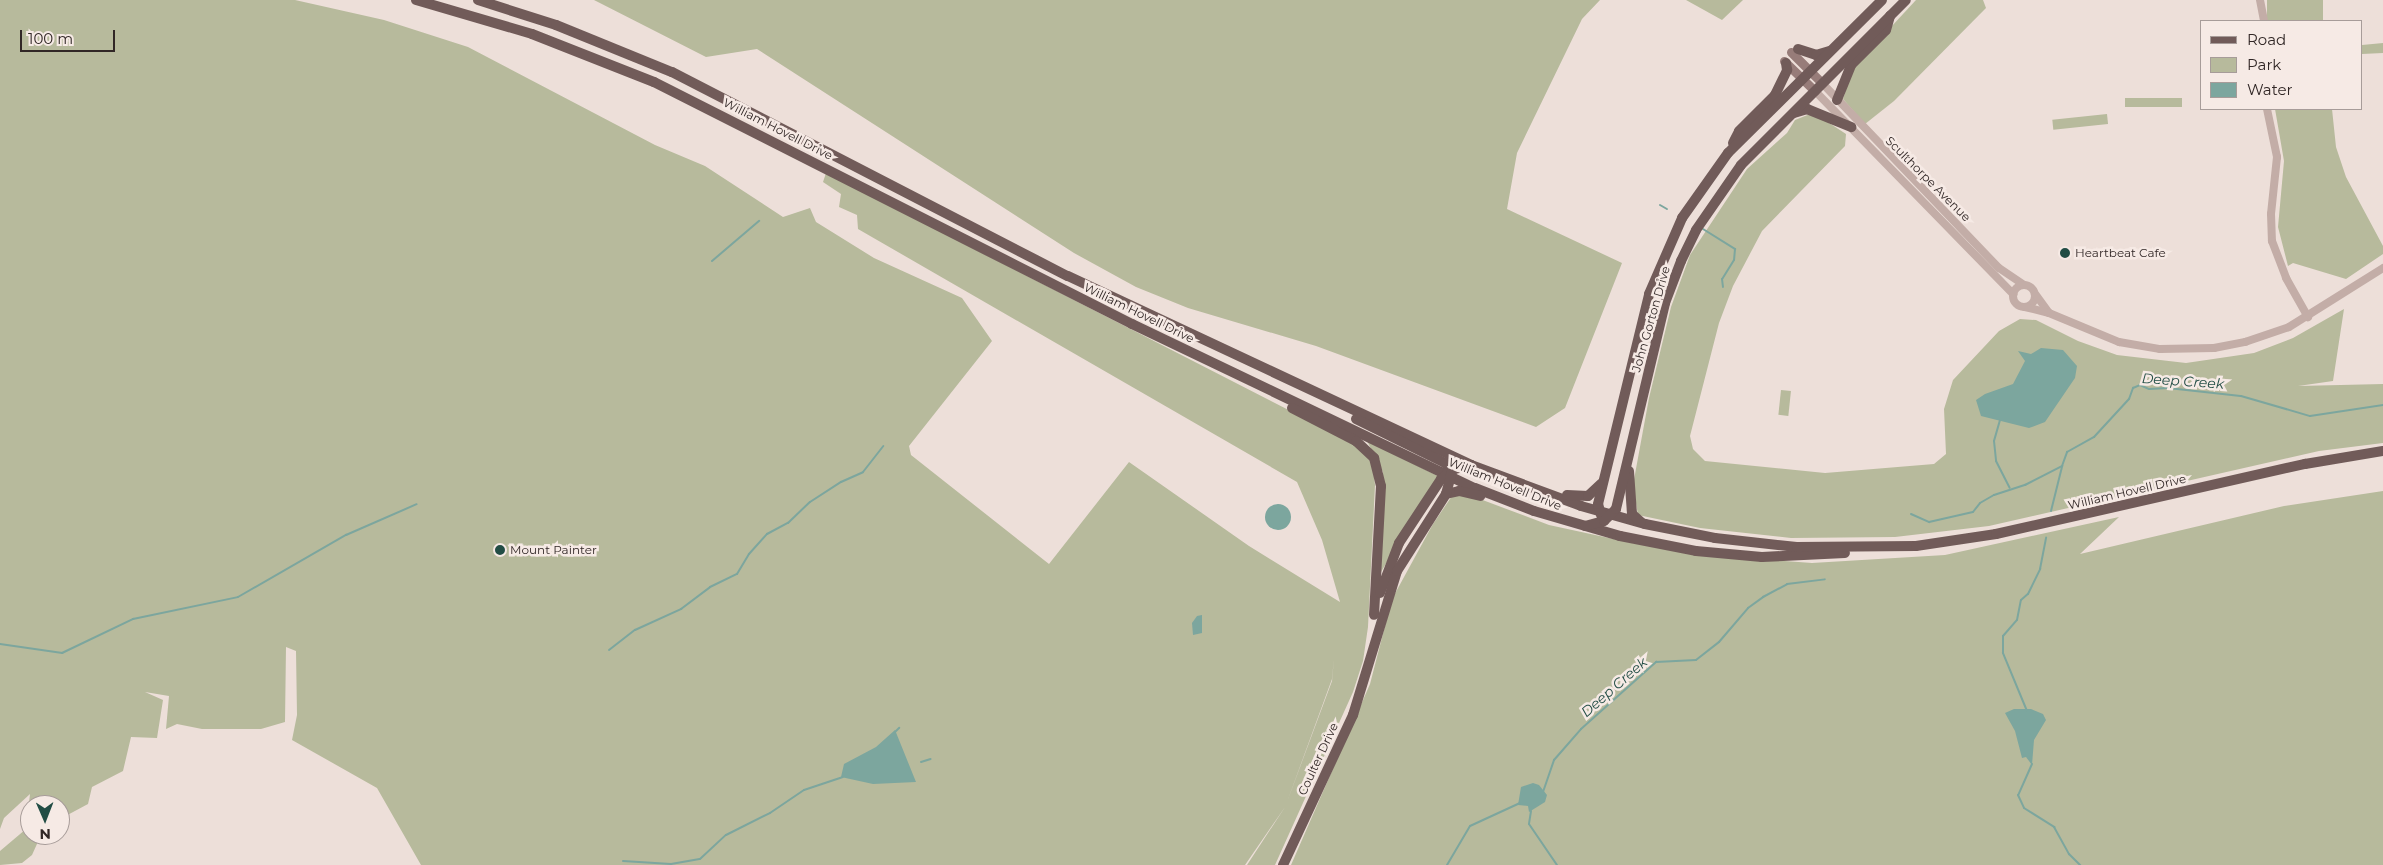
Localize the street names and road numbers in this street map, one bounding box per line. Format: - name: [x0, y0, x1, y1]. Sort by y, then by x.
- street label: William Hovell Drive: [721, 95, 835, 163]
- street label: Sculthorpe Avenue: [1882, 133, 1974, 225]
- street label: John Gorton Drive: [1629, 264, 1673, 374]
- street label: William Hovell Drive: [1082, 280, 1196, 346]
- street label: William Hovell Drive: [1446, 455, 1564, 513]
- street label: William Hovell Drive: [2067, 471, 2187, 513]
- street label: Coulter Drive: [1295, 721, 1341, 797]

